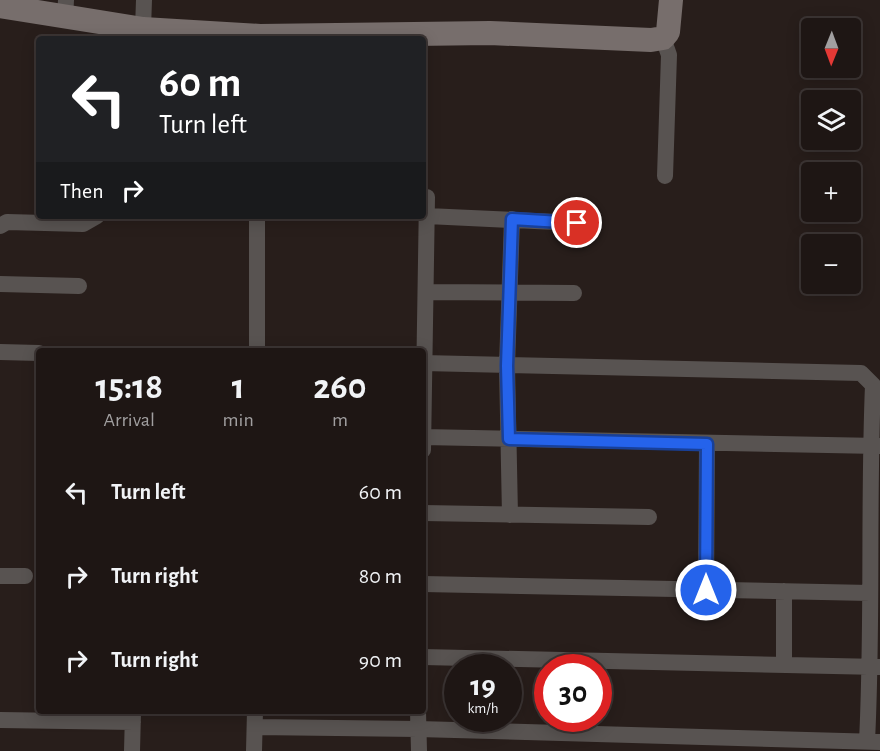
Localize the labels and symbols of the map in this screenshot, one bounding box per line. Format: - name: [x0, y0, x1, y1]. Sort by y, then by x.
- north arrow: [801, 18, 861, 78]
- pin: [551, 197, 602, 248]
- position arrow: [674, 558, 738, 622]
- speed limit sign: 30: [534, 654, 612, 732]

